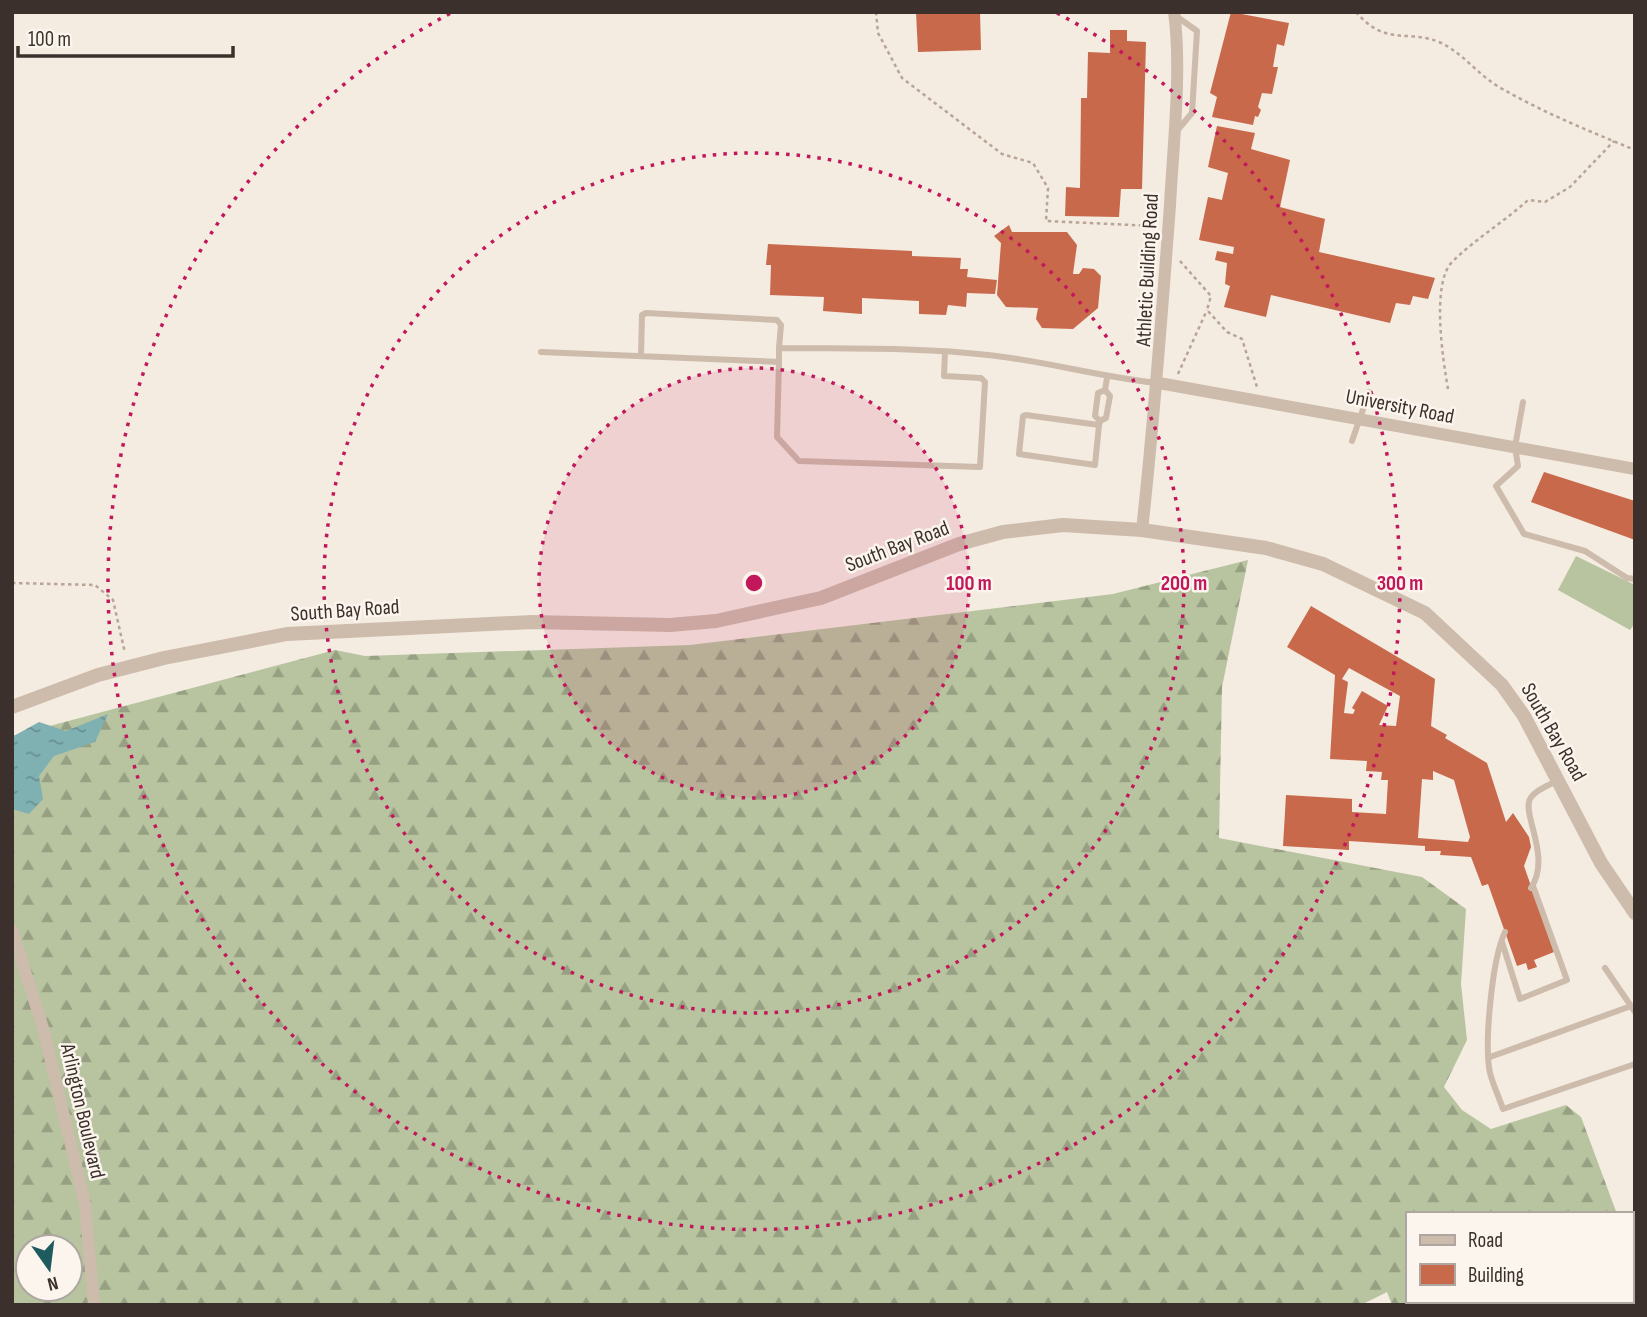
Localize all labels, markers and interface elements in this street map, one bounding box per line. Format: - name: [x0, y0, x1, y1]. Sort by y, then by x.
- scale bar: [18, 14, 233, 58]
- text: 100 m: [28, 27, 71, 52]
- street label: Athletic Building Road: [1131, 193, 1164, 348]
- street label: University Road: [1344, 384, 1456, 429]
- street label: South Bay Road: [842, 515, 953, 578]
- centre of rings: [742, 571, 766, 595]
- text: 100 m: [946, 571, 992, 596]
- text: 200 m: [1161, 571, 1207, 596]
- text: 300 m: [1377, 571, 1423, 596]
- street label: South Bay Road: [290, 594, 400, 627]
- street label: South Bay Road: [1515, 679, 1592, 786]
- street label: Arlington Boulevard: [55, 1040, 110, 1181]
- legend: [1406, 1212, 1633, 1303]
- text: Road: [1468, 1228, 1503, 1253]
- north arrow: [14, 1233, 84, 1303]
- text: Building: [1468, 1263, 1524, 1288]
- text: N: [45, 1271, 60, 1295]

